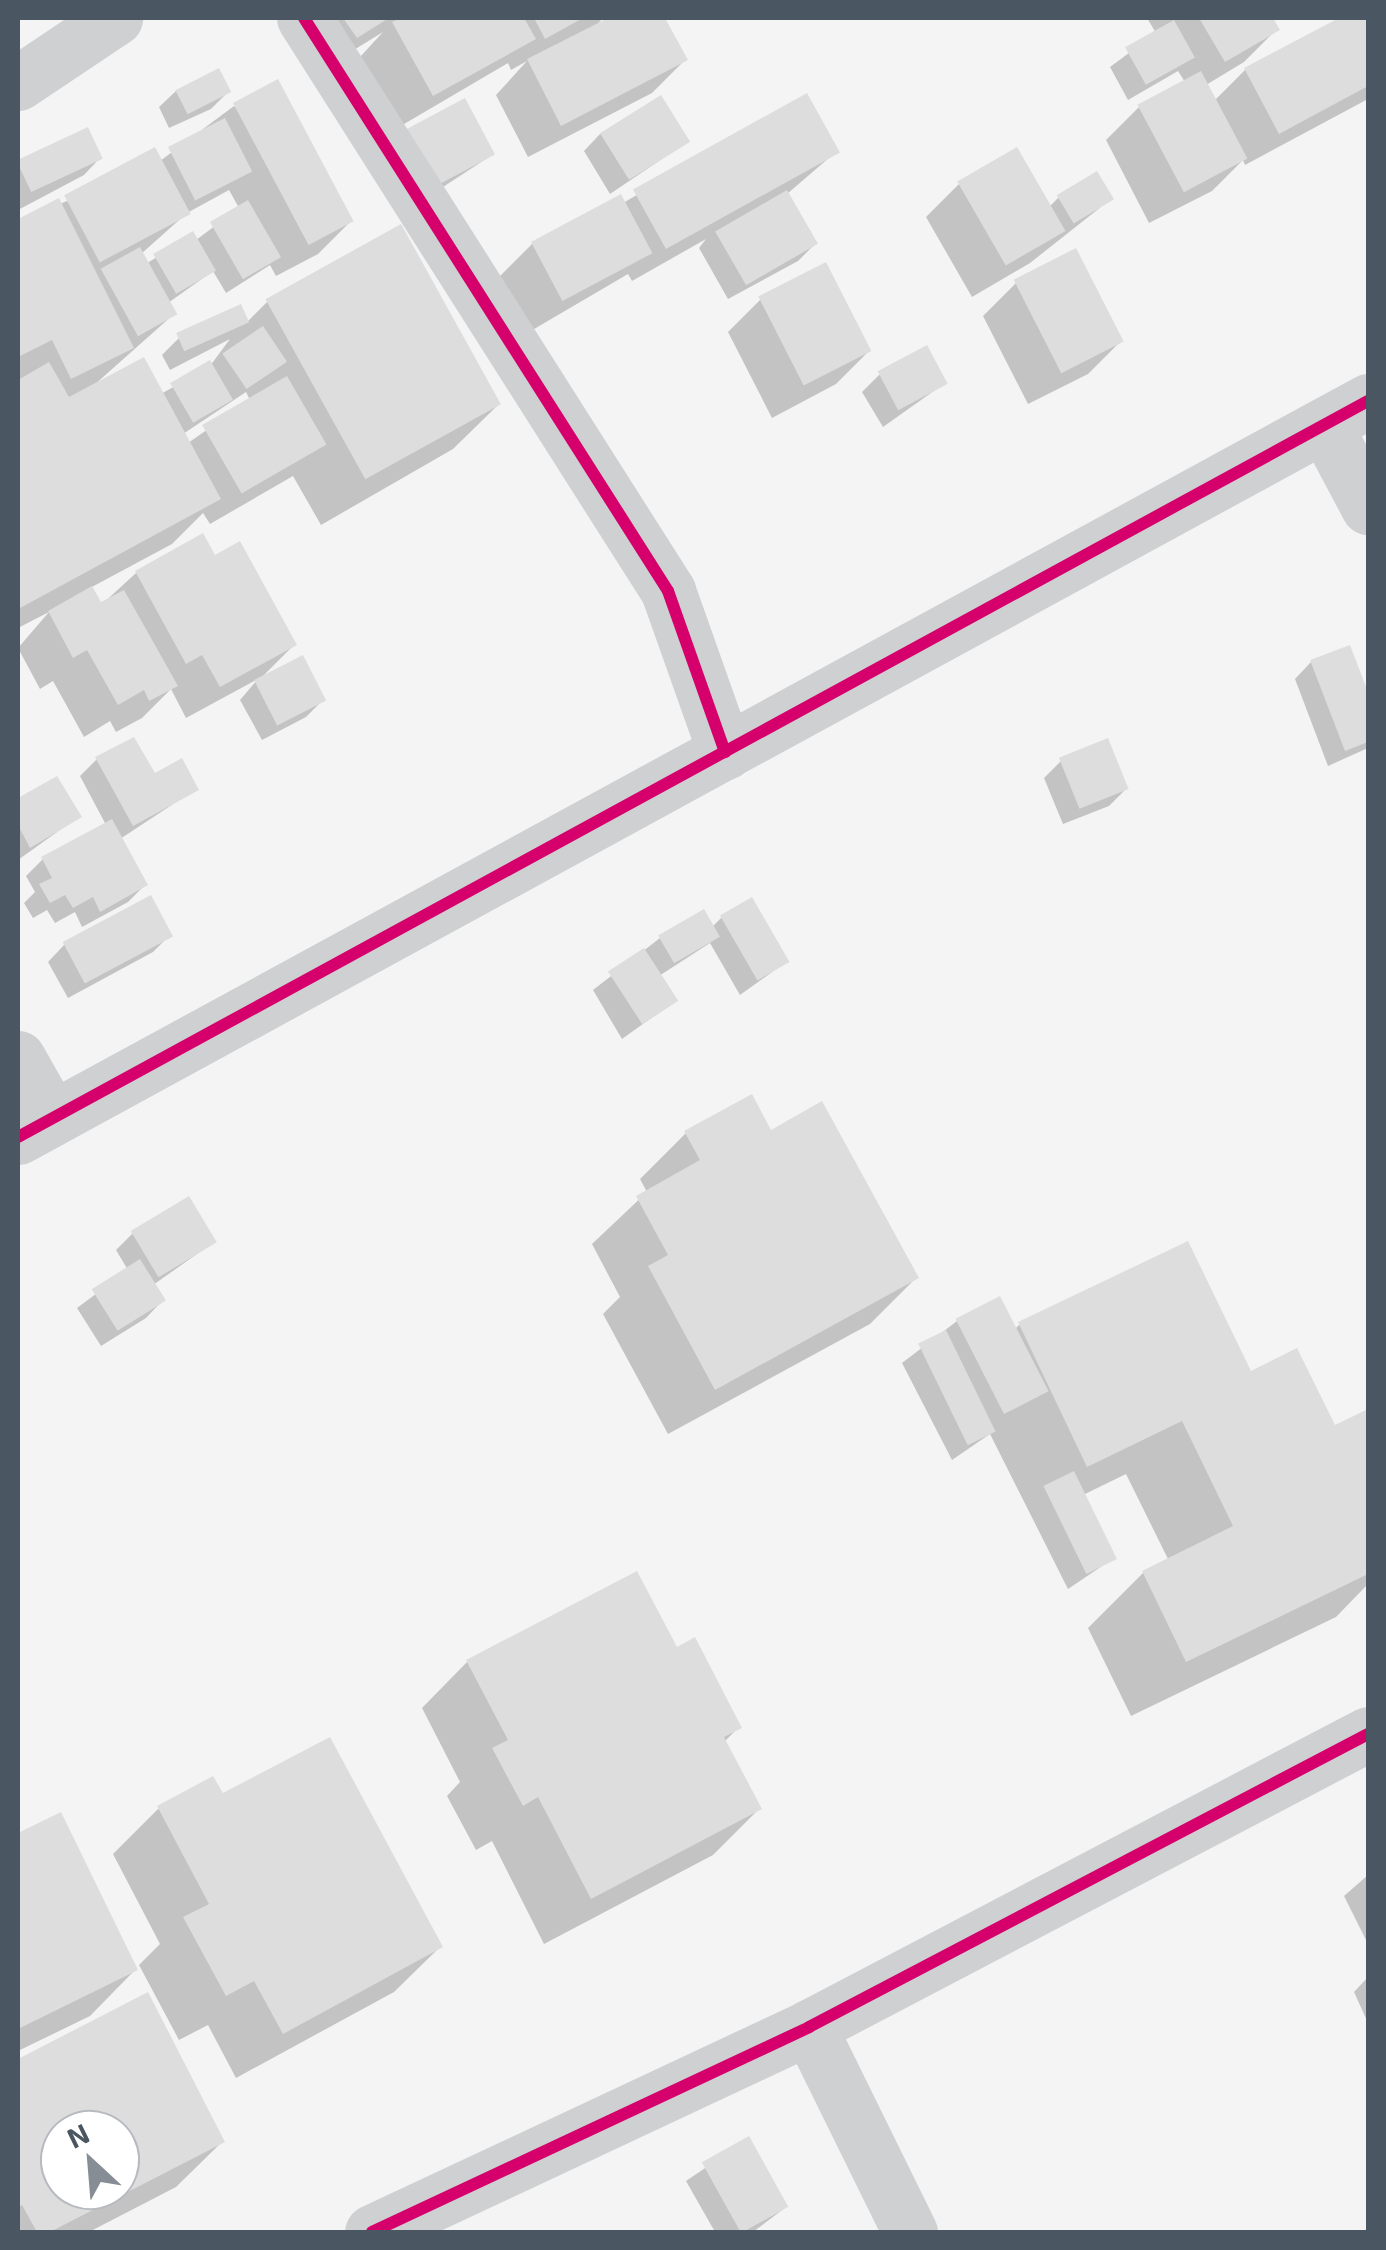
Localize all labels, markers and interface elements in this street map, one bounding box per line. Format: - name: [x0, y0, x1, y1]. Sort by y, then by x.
- north arrow: [40, 2110, 140, 2210]
- text: N: [61, 2115, 94, 2155]

